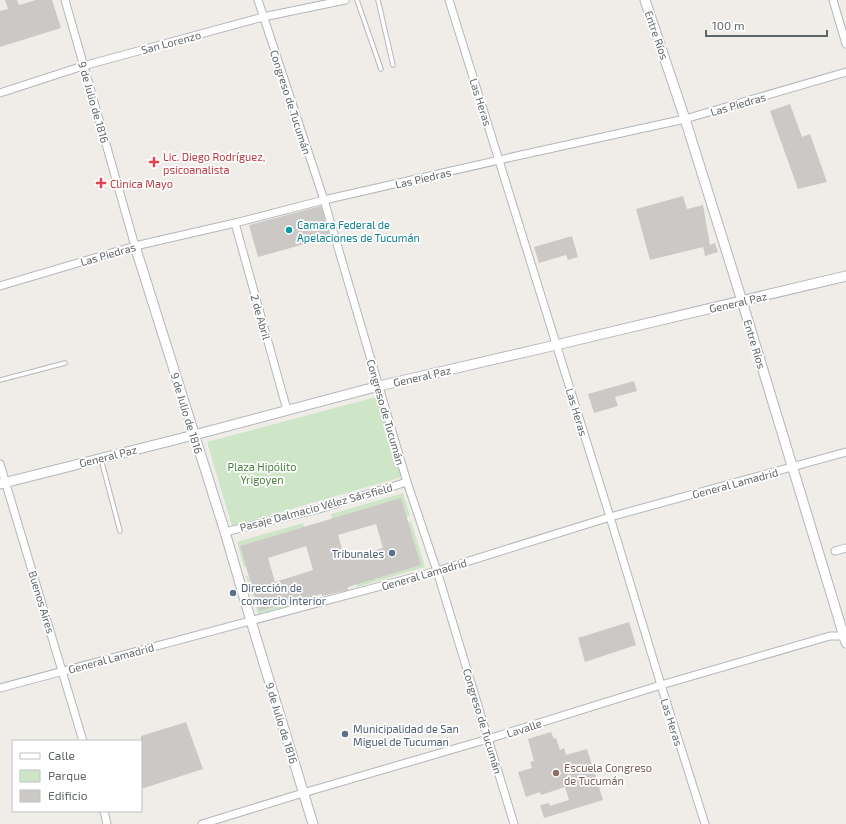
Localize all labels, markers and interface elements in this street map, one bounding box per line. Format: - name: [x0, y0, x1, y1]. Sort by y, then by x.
- street label: Entre Ríos: [643, 9, 672, 61]
- scale bar: [706, 12, 827, 38]
- text: 100 m: [712, 18, 744, 32]
- street label: San Lorenzo: [140, 28, 202, 56]
- street label: Congreso de Tucumán: [268, 48, 314, 156]
- street label: 9 de Julio de 1816: [76, 60, 112, 144]
- street label: Las Heras: [467, 77, 495, 128]
- street label: Las Piedras: [709, 90, 768, 118]
- place label: Lic. Diego Rodríguez, psicoanalista: [163, 150, 265, 176]
- marker: Lic. Diego Rodríguez, psicoanalista: [148, 156, 160, 168]
- street label: Las Piedras: [394, 165, 453, 191]
- marker: Clinica Mayo: [95, 177, 107, 189]
- place label: Clinica Mayo: [110, 177, 173, 190]
- place label: Camara Federal de Apelaciones de Tucumán: [297, 218, 420, 244]
- marker: Camara Federal de Apelaciones de Tucumán: [284, 225, 294, 235]
- street label: Las Piedras: [79, 240, 138, 268]
- street label: General Paz: [708, 289, 769, 315]
- street label: 2 de Abril: [248, 293, 274, 342]
- street label: Entre Ríos: [741, 318, 769, 371]
- street label: Congreso de Tucumán: [365, 358, 407, 466]
- street label: General Paz: [392, 363, 453, 389]
- street label: 9 de Julio de 1816: [168, 371, 206, 455]
- street label: Las Heras: [564, 387, 591, 438]
- street label: General Paz: [78, 442, 139, 469]
- park label: Plaza Hipólito Yrigoyen: [227, 460, 297, 486]
- street label: General Lamadrid: [691, 465, 779, 501]
- street label: Pasaje Dalmacio Vélez Sársfield: [238, 480, 394, 535]
- place label: Tribunales: [332, 547, 384, 560]
- marker: Tribunales: [387, 548, 397, 558]
- street label: General Lamadrid: [380, 556, 468, 592]
- street label: Buenos Aires: [26, 569, 58, 635]
- place label: Dirección de comercio interior: [241, 581, 327, 607]
- marker: Dirección de comercio interior: [228, 588, 238, 598]
- street label: General Lamadrid: [67, 640, 155, 676]
- street label: Congreso de Tucumán: [461, 667, 505, 775]
- street label: 9 de Julio de 1816: [263, 681, 301, 765]
- street label: Las Heras: [658, 697, 686, 748]
- street label: Lavalle: [505, 716, 543, 740]
- place label: Municipalidad de San Miguel de Tucuman: [353, 722, 459, 748]
- marker: Municipalidad de San Miguel de Tucuman: [340, 729, 350, 739]
- legend: [12, 740, 142, 812]
- text: Calle: [48, 748, 75, 762]
- place label: Escuela Congreso de Tucumán: [564, 761, 652, 787]
- text: Parque: [48, 768, 86, 782]
- marker: Escuela Congreso de Tucumán: [551, 768, 561, 778]
- text: Edificio: [48, 788, 88, 802]

